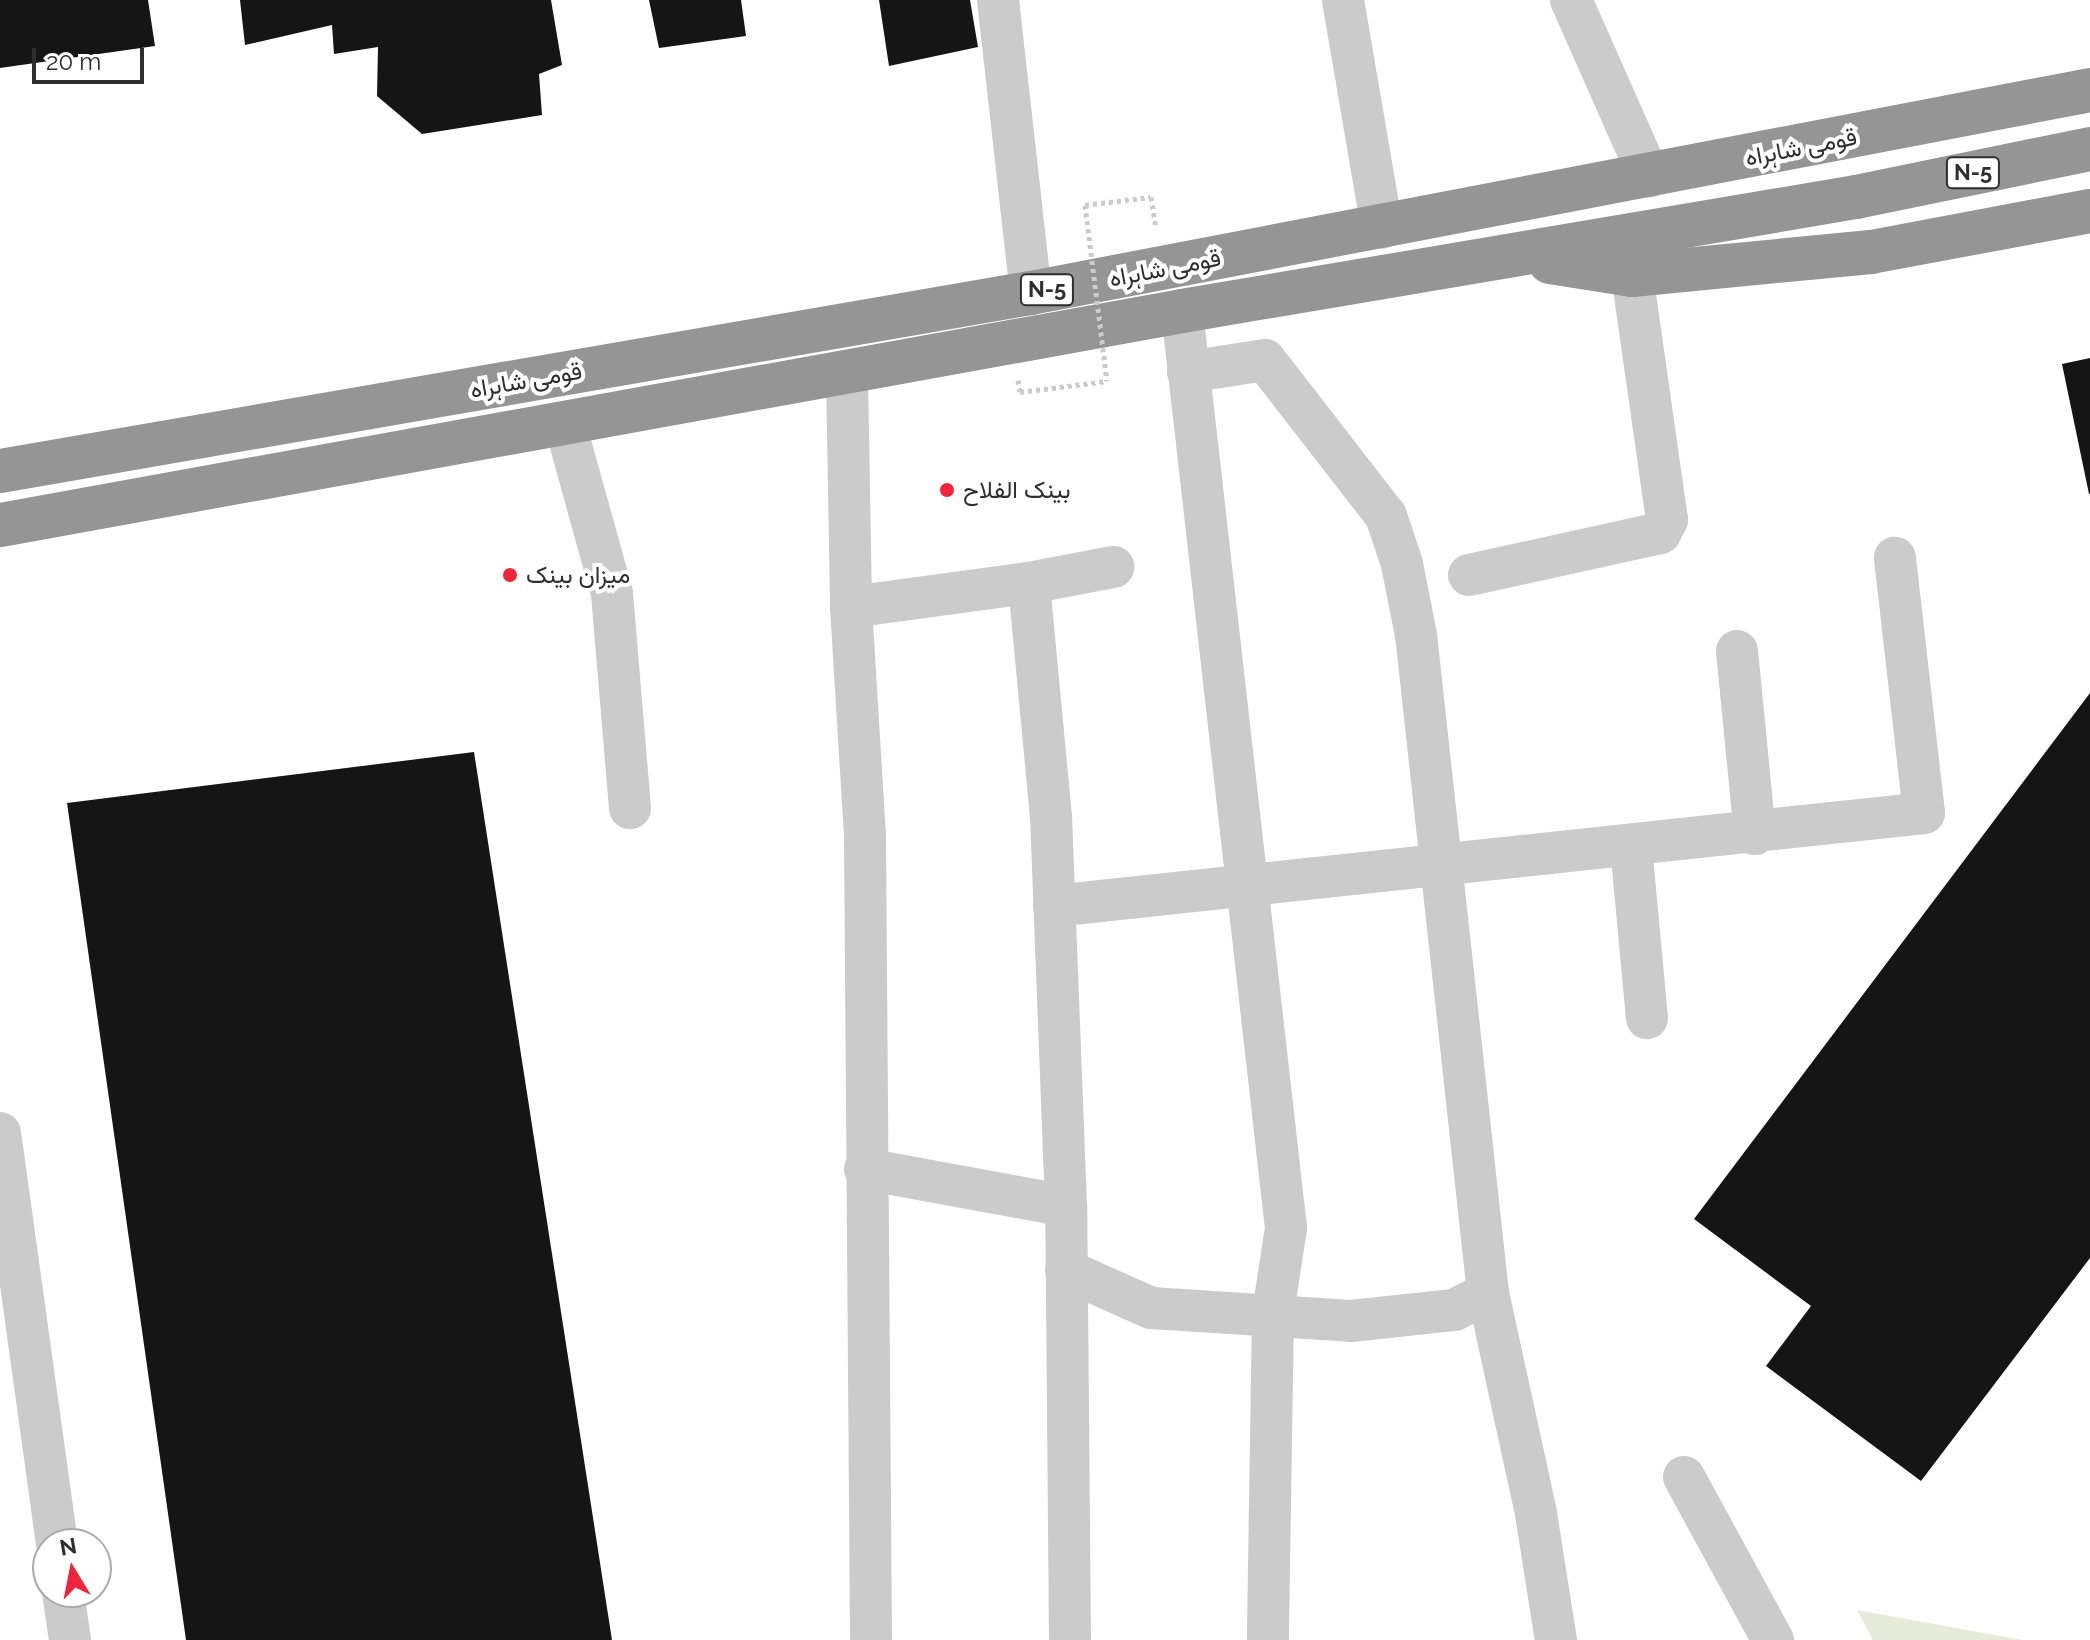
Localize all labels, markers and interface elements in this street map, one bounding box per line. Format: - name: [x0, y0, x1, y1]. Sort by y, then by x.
- scale bar: [36, 32, 148, 82]
- text: 20 m: [46, 47, 101, 76]
- street label: قومی شاہراہ: [1743, 122, 1859, 172]
- road number: N-5: [1945, 155, 2001, 191]
- street label: قومی شاہراہ: [1107, 243, 1223, 293]
- road number: N-5: [1019, 272, 1075, 308]
- street label: قومی شاہراہ: [468, 356, 584, 404]
- place label: بینک الفلاح: [963, 476, 1071, 504]
- marker: بینک الفلاح: [938, 481, 956, 499]
- place label: میزان بینک: [526, 561, 630, 589]
- marker: میزان بینک: [501, 566, 519, 584]
- north arrow: [32, 1528, 112, 1608]
- text: N: [58, 1532, 79, 1561]

